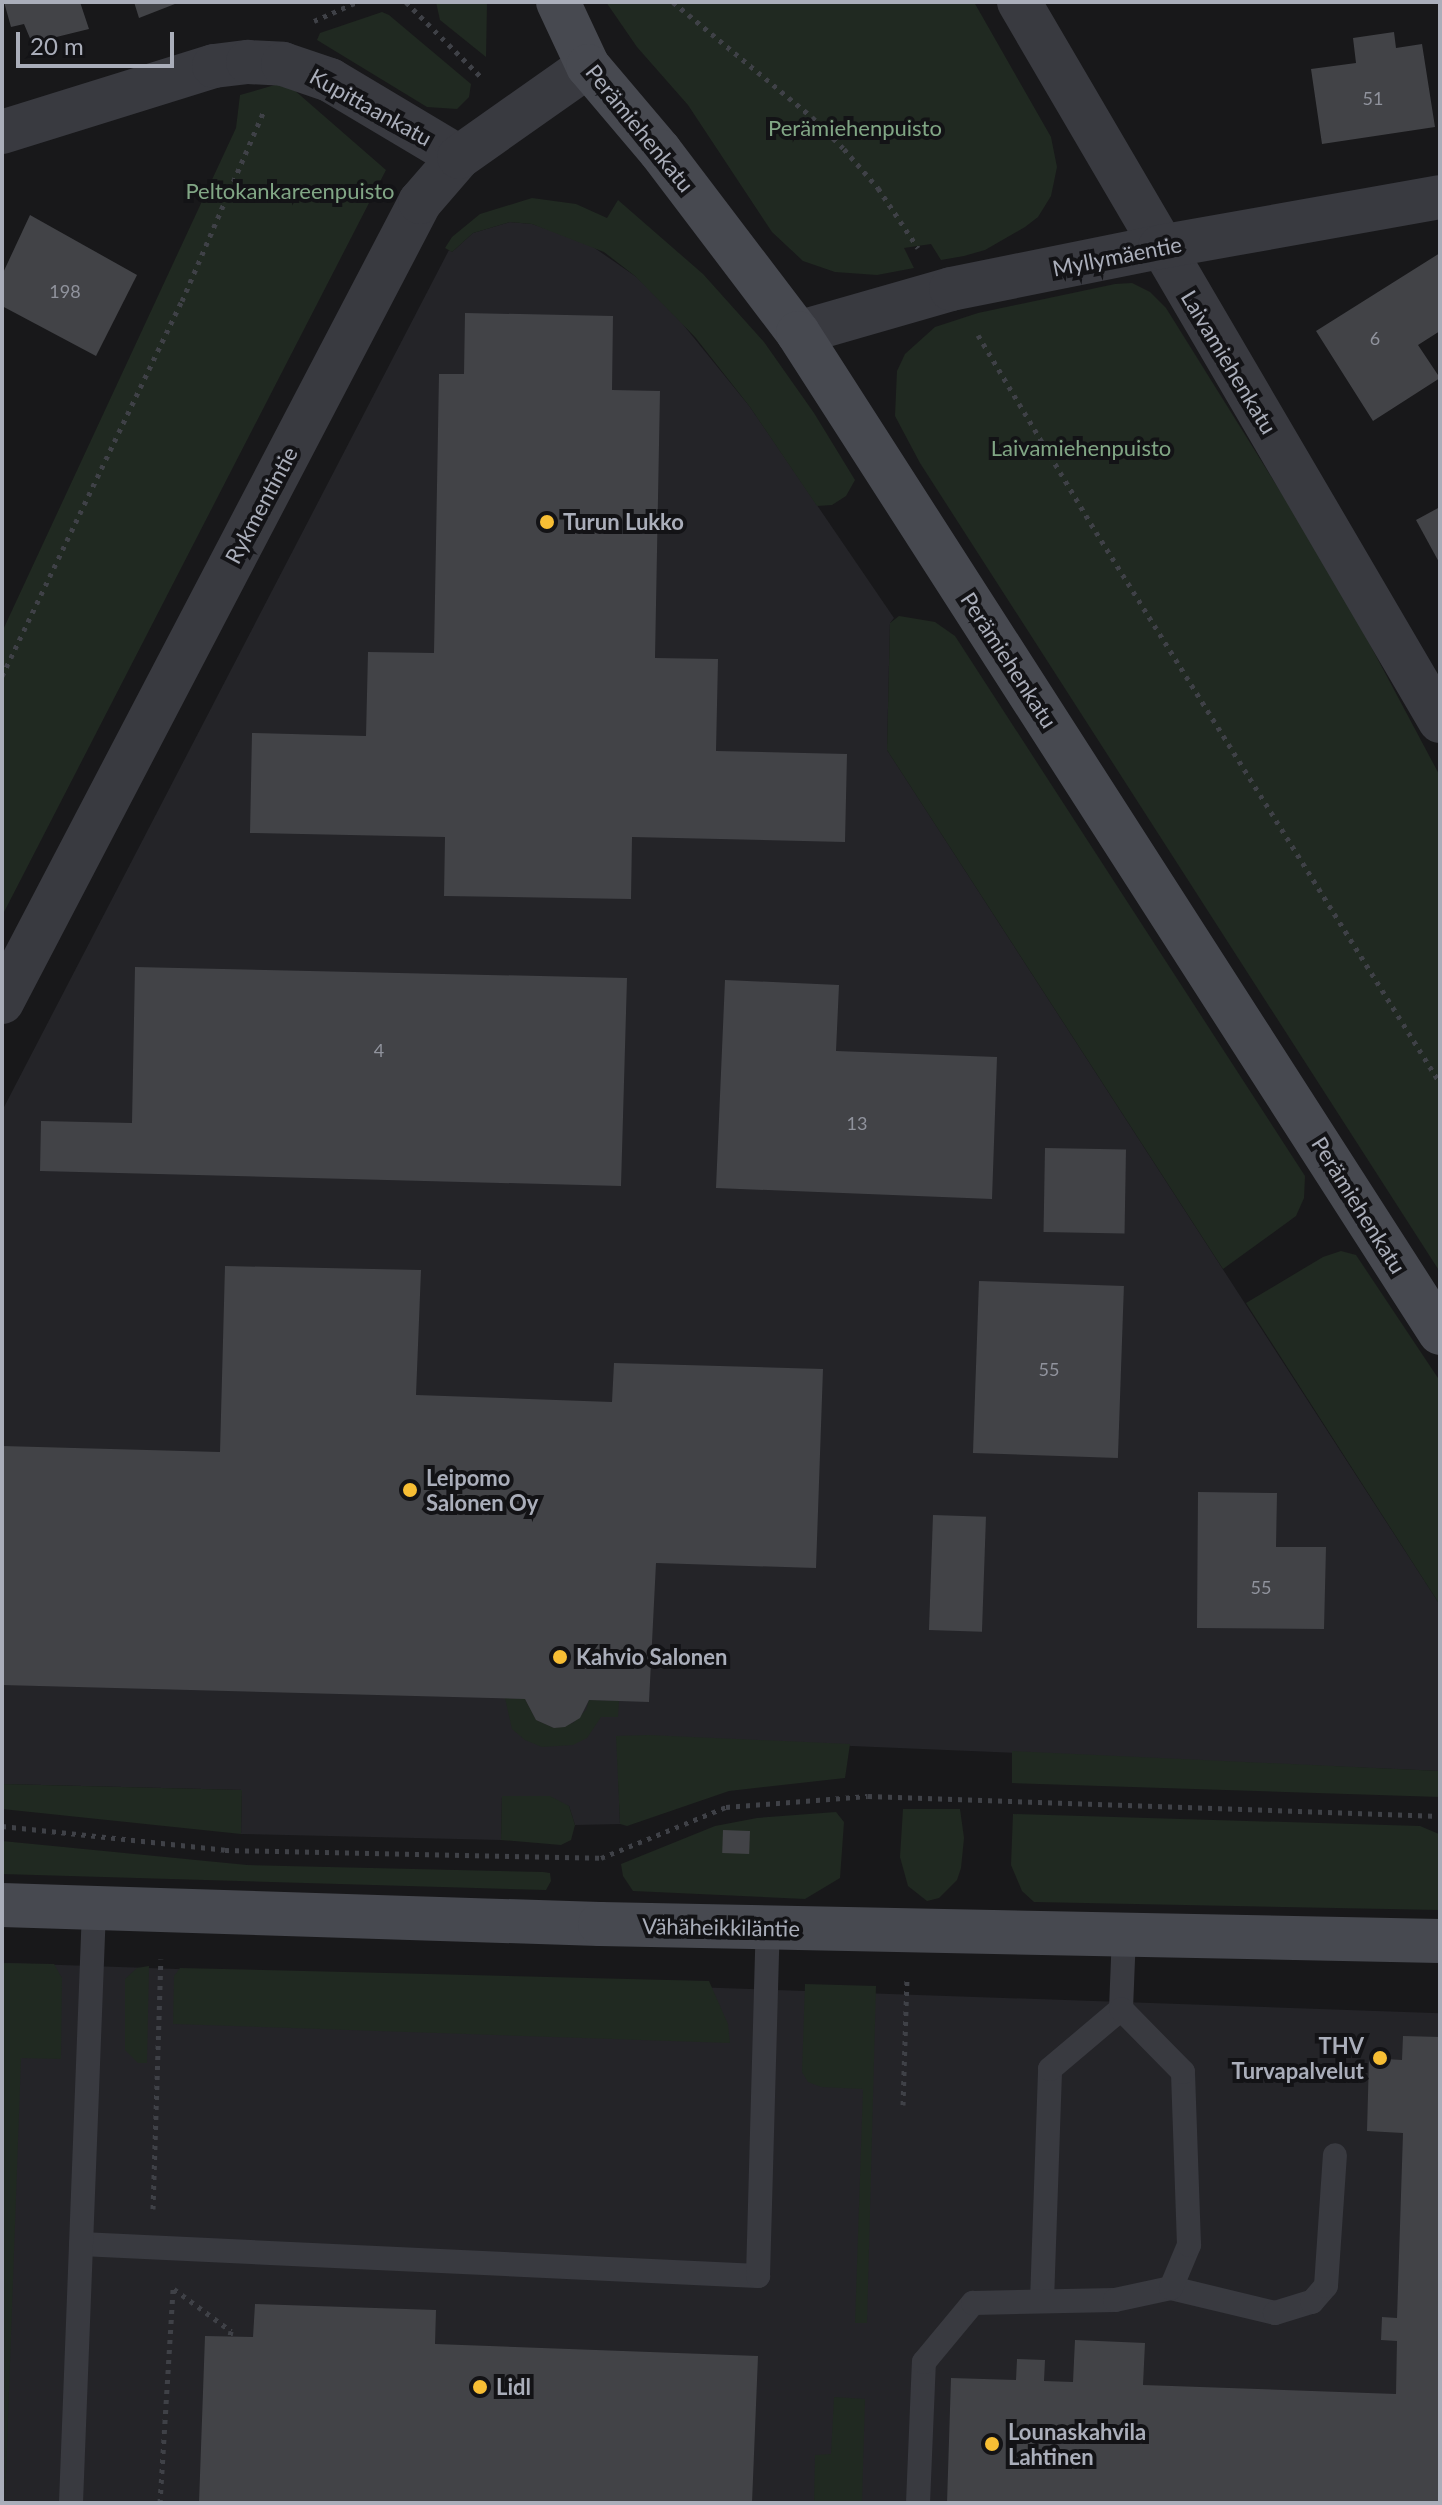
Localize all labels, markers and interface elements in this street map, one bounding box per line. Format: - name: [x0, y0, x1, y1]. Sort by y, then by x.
- scale bar: [20, 16, 178, 66]
- text: 20 m: [30, 31, 84, 60]
- street label: Perämiehenkatu: [581, 59, 699, 197]
- street label: Kupittaankatu: [305, 63, 437, 151]
- house number: 51: [1363, 87, 1383, 109]
- park label: Perämiehenpuisto: [768, 115, 942, 141]
- park label: Peltokankareenpuisto: [185, 178, 395, 204]
- street label: Myllymäentie: [1050, 231, 1184, 281]
- house number: 198: [49, 280, 81, 302]
- street label: Laivamiehenkatu: [1176, 285, 1282, 439]
- house number: 6: [1370, 327, 1380, 349]
- park label: Laivamiehenpuisto: [991, 435, 1171, 461]
- street label: Rykmentintie: [219, 442, 303, 568]
- place label: Turun Lukko: [563, 509, 684, 535]
- marker: Turun Lukko: [538, 513, 556, 531]
- street label: Perämiehenkatu: [955, 587, 1063, 733]
- house number: 4: [374, 1039, 384, 1061]
- house number: 13: [847, 1112, 867, 1134]
- street label: Perämiehenkatu: [1306, 1132, 1412, 1278]
- house number: 55: [1039, 1358, 1059, 1380]
- place label: Leipomo Salonen Oy: [426, 1464, 538, 1516]
- marker: Leipomo Salonen Oy: [401, 1481, 419, 1499]
- house number: 55: [1251, 1576, 1271, 1598]
- place label: Kahvio Salonen: [576, 1644, 727, 1670]
- marker: Kahvio Salonen: [551, 1648, 569, 1666]
- street label: Vähäheikkiläntie: [642, 1912, 800, 1942]
- place label: THV Turvapalvelut: [1232, 2032, 1364, 2084]
- marker: THV Turvapalvelut: [1371, 2049, 1389, 2067]
- place label: Lidl: [496, 2374, 531, 2400]
- marker: Lidl: [471, 2378, 489, 2396]
- place label: Lounaskahvila Lahtinen: [1008, 2418, 1146, 2470]
- marker: Lounaskahvila Lahtinen: [983, 2435, 1001, 2453]

